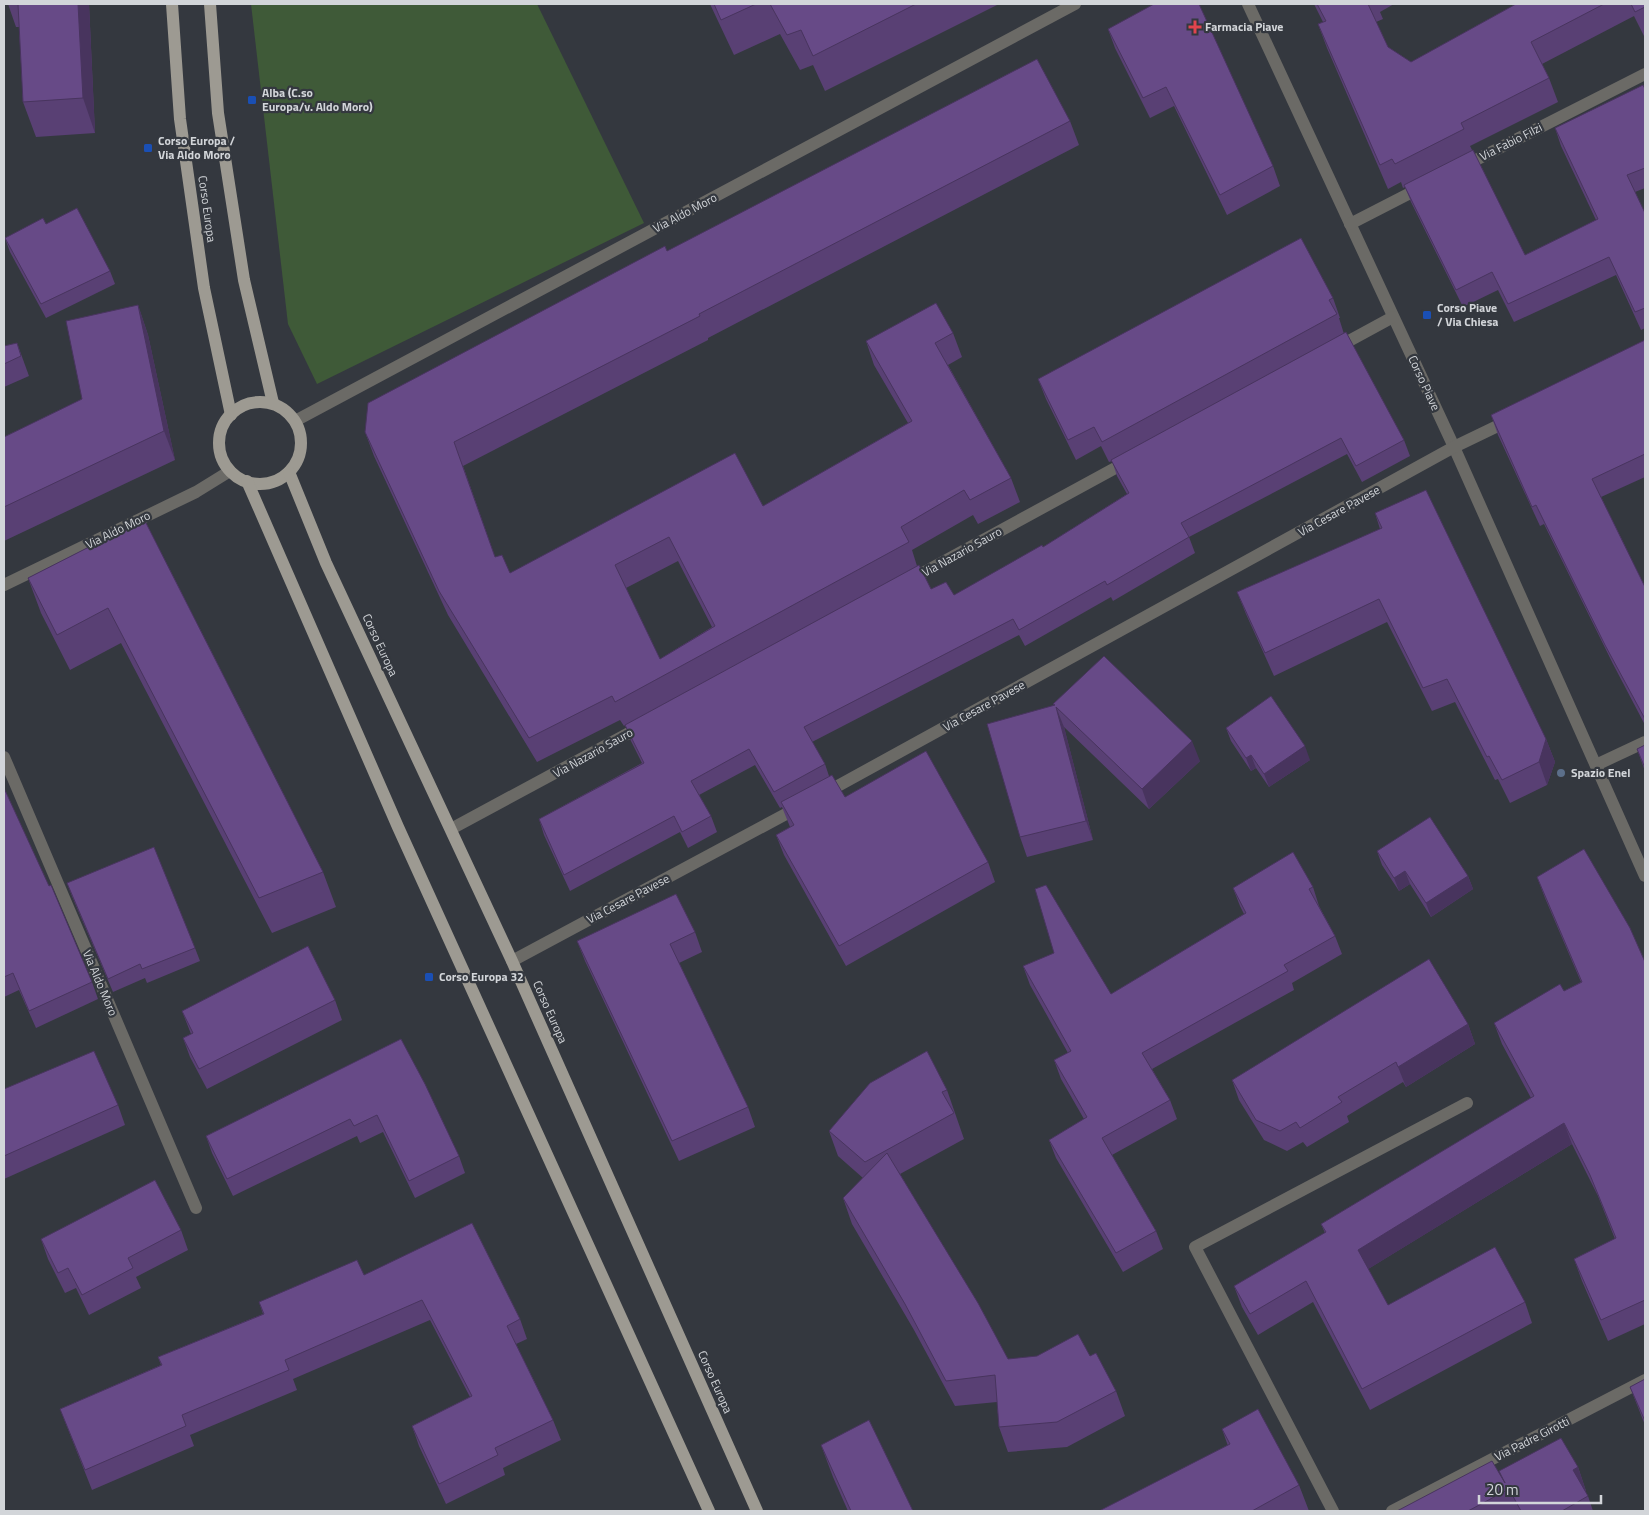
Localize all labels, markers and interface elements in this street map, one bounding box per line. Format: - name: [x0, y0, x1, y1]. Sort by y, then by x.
- place label: Farmacia Piave: [1205, 17, 1283, 36]
- marker: Farmacia Piave: [1189, 21, 1201, 33]
- place label: Alba (C.so Europa/v. Aldo Moro): [262, 83, 373, 116]
- marker: Alba (C.so Europa/v. Aldo Moro): [246, 94, 258, 106]
- street label: Via Fabio Filzi: [1476, 118, 1545, 165]
- place label: Corso Europa / Via Aldo Moro: [158, 131, 235, 164]
- marker: Corso Europa / Via Aldo Moro: [142, 142, 154, 154]
- street label: Corso Europa: [193, 174, 222, 243]
- street label: Via Aldo Moro: [649, 188, 720, 237]
- place label: Corso Piave / Via Chiesa: [1437, 298, 1499, 331]
- marker: Corso Piave / Via Chiesa: [1421, 309, 1433, 321]
- street label: Corso Piave: [1403, 352, 1446, 413]
- street label: Via Cesare Pavese: [1294, 480, 1383, 541]
- street label: Via Aldo Moro: [82, 506, 154, 553]
- street label: Via Nazario Sauro: [918, 522, 1005, 581]
- street label: Corso Europa: [358, 610, 403, 679]
- street label: Via Cesare Pavese: [939, 675, 1028, 736]
- street label: Via Nazario Sauro: [549, 723, 636, 782]
- place label: Spazio Enel: [1571, 763, 1630, 782]
- marker: Spazio Enel: [1555, 767, 1567, 779]
- street label: Via Cesare Pavese: [583, 869, 673, 928]
- street label: Via Aldo Moro: [78, 947, 123, 1019]
- place label: Corso Europa 32: [439, 967, 524, 986]
- marker: Corso Europa 32: [423, 971, 435, 983]
- street label: Corso Europa: [528, 977, 573, 1046]
- street label: Corso Europa: [693, 1347, 738, 1416]
- street label: Via Padre Girotti: [1491, 1412, 1573, 1466]
- scale bar: [1479, 1472, 1602, 1504]
- text: 20 m: [1486, 1478, 1519, 1501]

